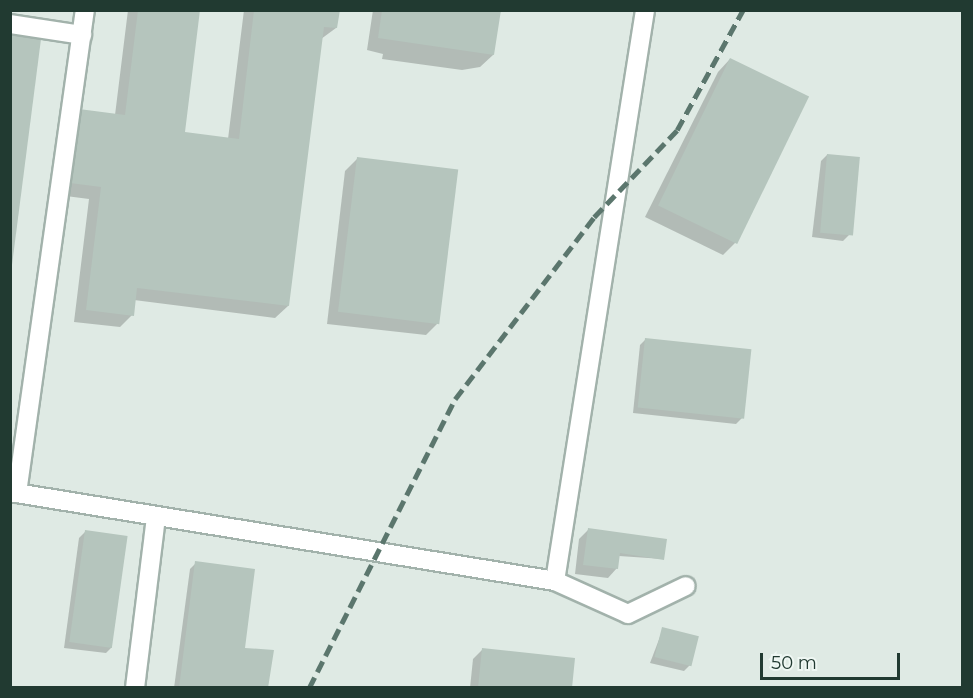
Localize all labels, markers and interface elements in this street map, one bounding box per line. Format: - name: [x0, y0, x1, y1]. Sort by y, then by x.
- scale bar: [763, 641, 902, 679]
- text: 50 m: [771, 652, 817, 674]

